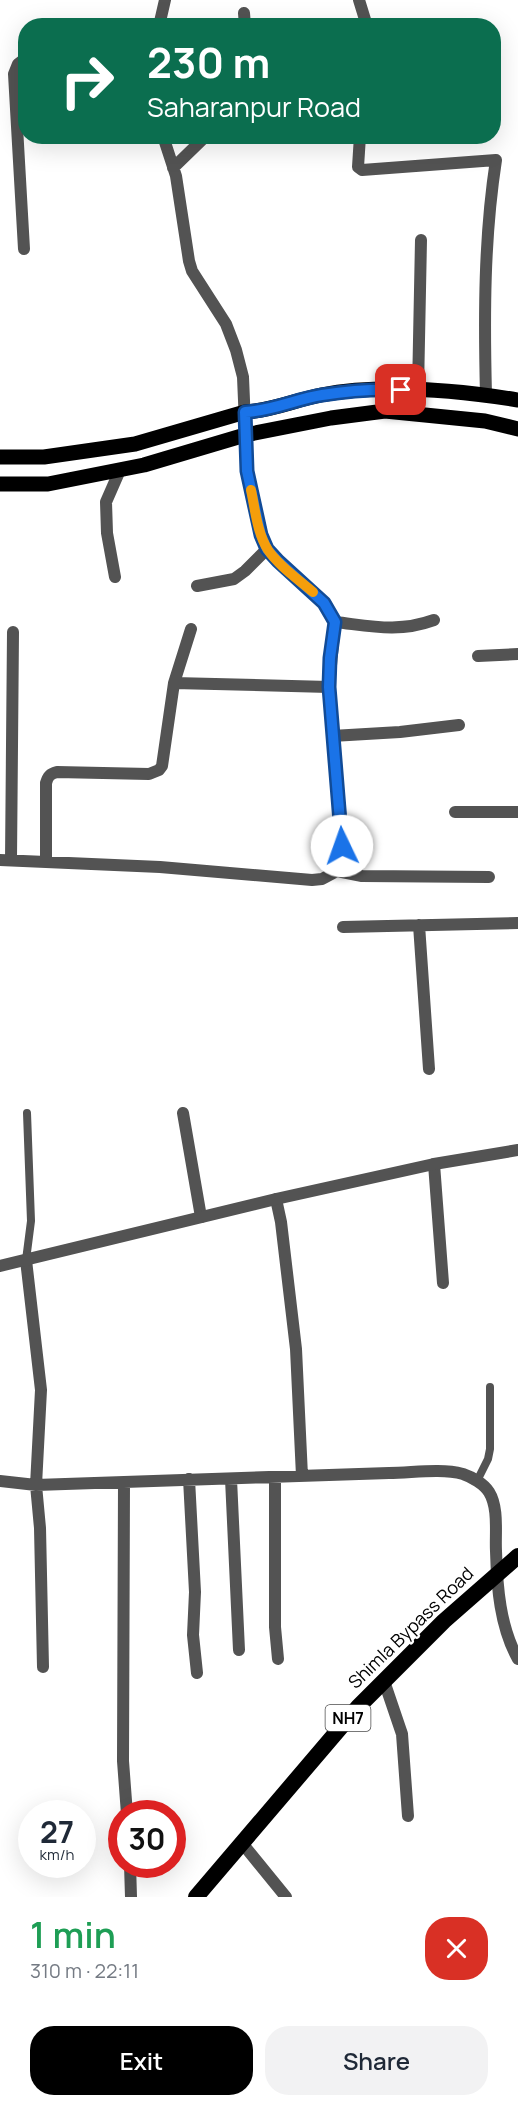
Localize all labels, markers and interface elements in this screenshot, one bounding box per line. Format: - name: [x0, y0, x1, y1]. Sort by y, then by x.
- text: 230 m: [147, 33, 270, 91]
- icon: right: [48, 42, 126, 120]
- text: Saharanpur Road: [147, 88, 361, 125]
- pin: [375, 364, 426, 415]
- icon: arrive: [384, 373, 417, 406]
- position arrow: [310, 814, 374, 878]
- street label: Shimla Bypass Road: [342, 1561, 478, 1693]
- road number: NH7: [326, 1705, 370, 1731]
- speed limit sign: 30: [108, 1800, 186, 1878]
- text: 27: [40, 1811, 74, 1852]
- text: km/h: [40, 1844, 74, 1865]
- text: 1 min: [30, 1910, 116, 1959]
- button: close: [425, 1917, 488, 1980]
- text: 310 m · 22:11: [30, 1957, 139, 1984]
- button: Exit: [30, 2026, 253, 2095]
- button: Share: [265, 2026, 488, 2095]

